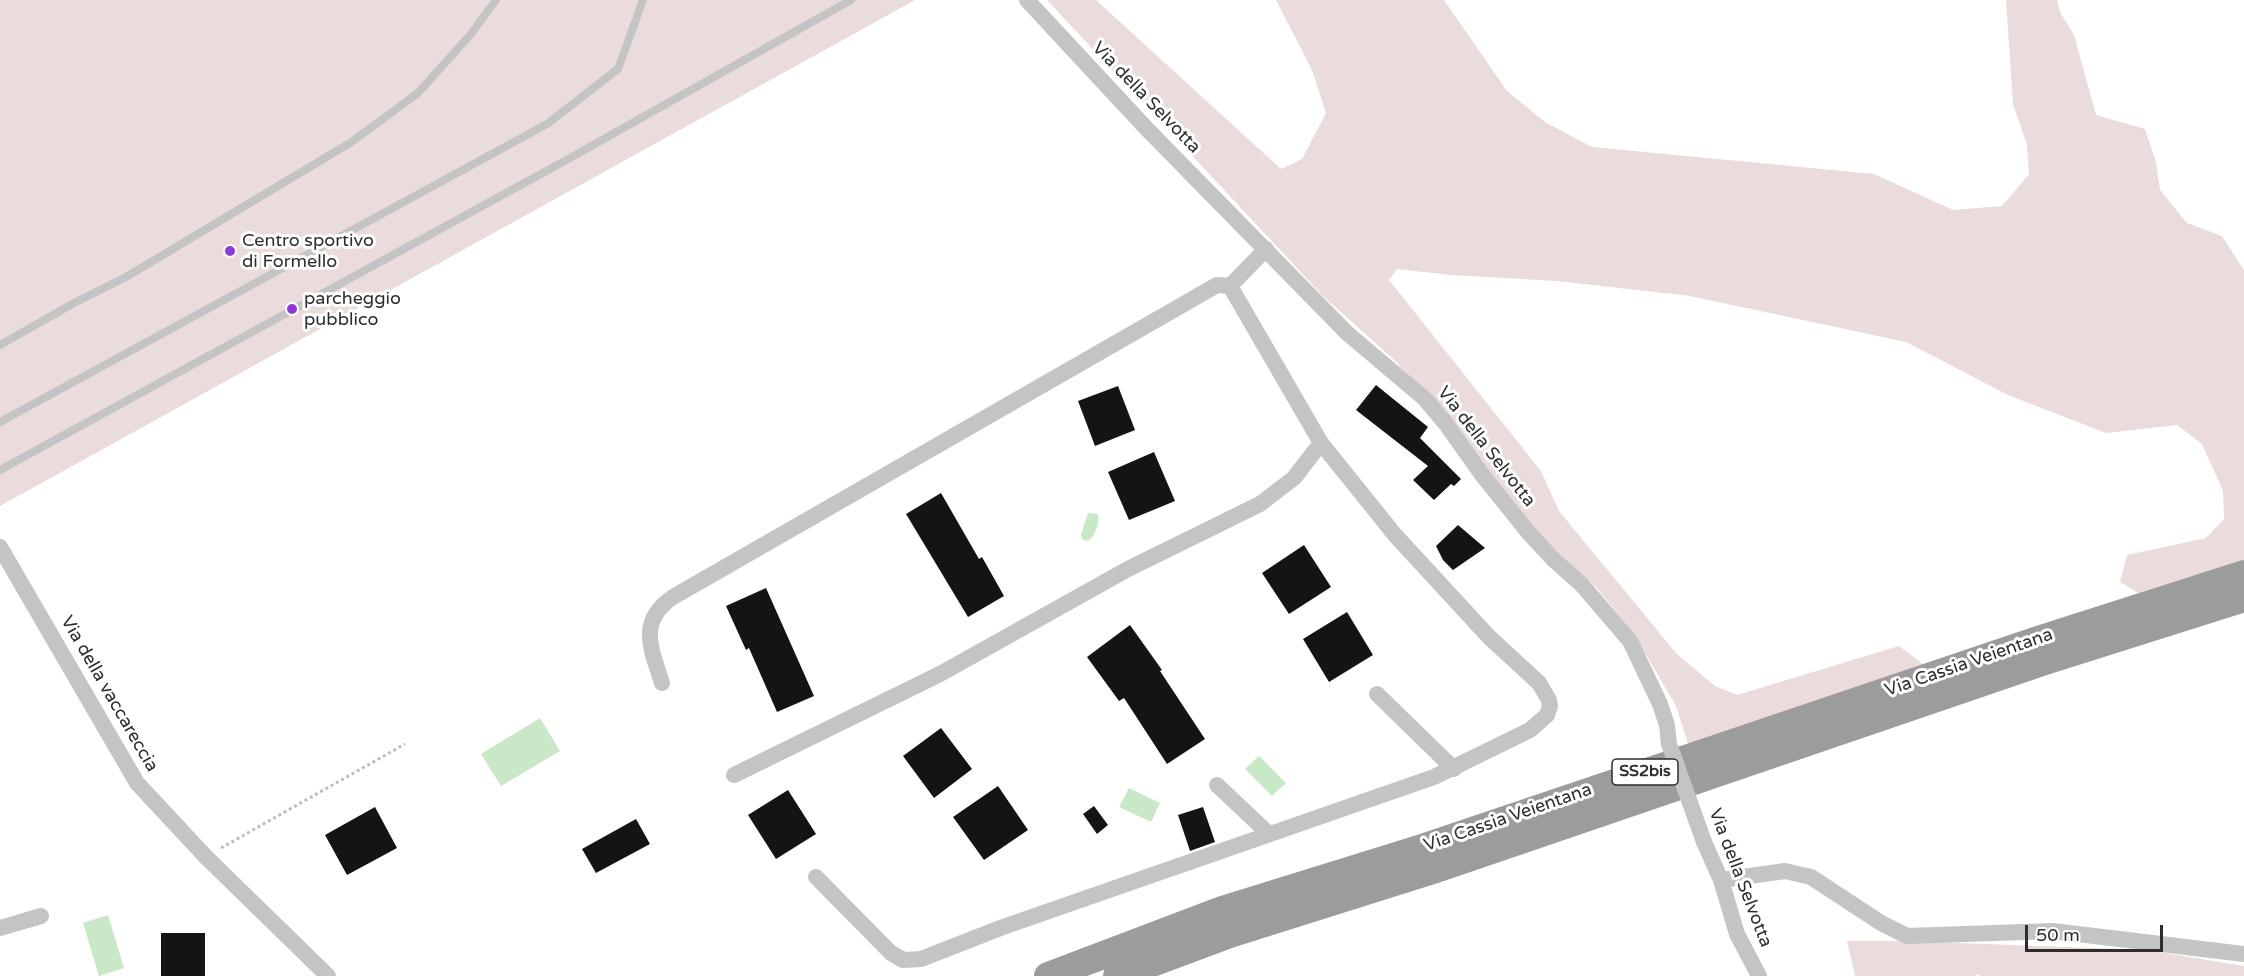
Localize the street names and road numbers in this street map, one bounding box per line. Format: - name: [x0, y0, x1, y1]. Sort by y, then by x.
- street label: Via della Selvotta: [1087, 38, 1205, 158]
- street label: Via della Selvotta: [1432, 383, 1540, 511]
- street label: Via della vaccareccia: [56, 612, 162, 776]
- street label: Via Cassia Veientana: [1882, 624, 2056, 702]
- road number: SS2bis: [1612, 759, 1678, 785]
- street label: Via Cassia Veientana: [1421, 779, 1595, 857]
- street label: Via della Selvotta: [1704, 806, 1776, 950]

